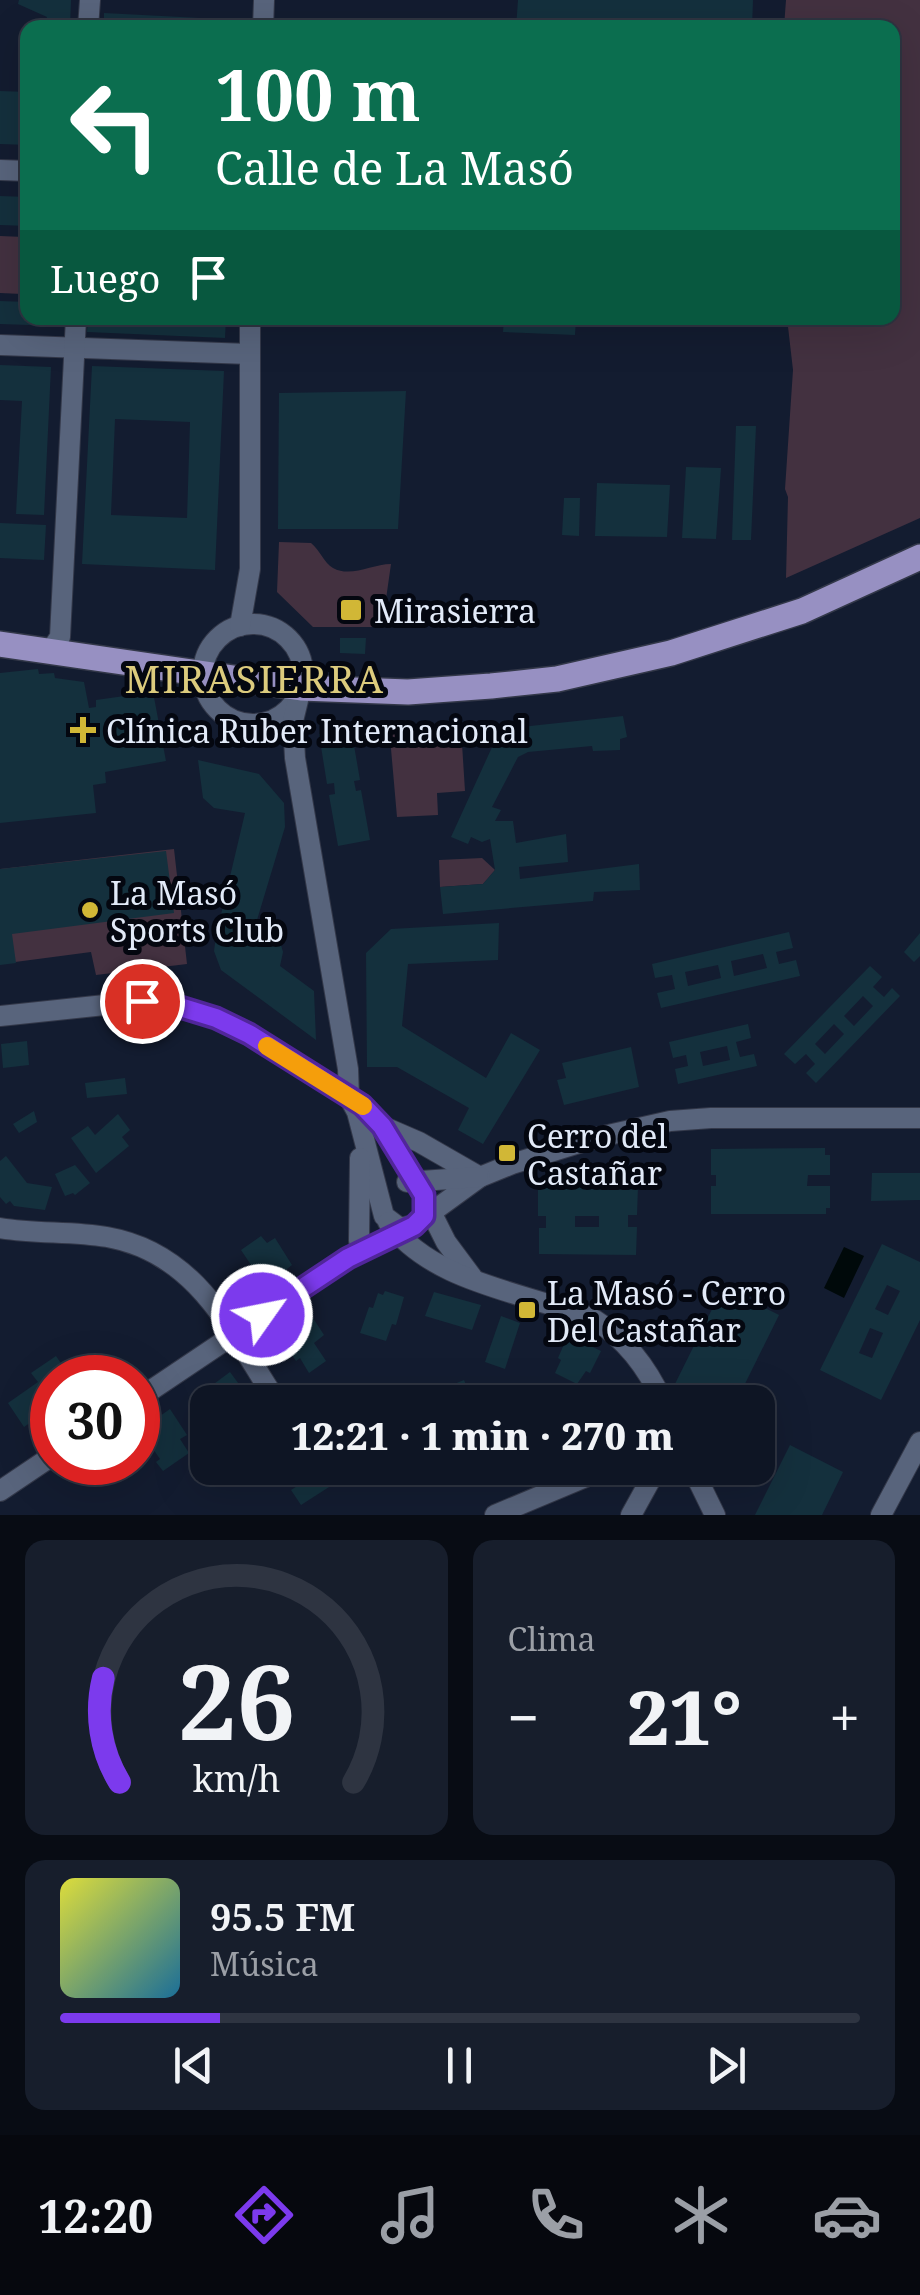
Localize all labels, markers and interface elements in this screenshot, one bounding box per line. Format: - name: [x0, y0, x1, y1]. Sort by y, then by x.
- text: 100 m: [215, 46, 421, 142]
- icon: left: [50, 60, 180, 190]
- text: Calle de La Masó: [215, 137, 574, 198]
- icon: arrive: [181, 250, 236, 305]
- text: Luego: [50, 252, 161, 304]
- place label: Mirasierra: [374, 589, 536, 632]
- marker: Mirasierra: [338, 597, 364, 623]
- district label: MIRASIERRA: [124, 652, 386, 704]
- place label: Clínica Ruber Internacional: [106, 709, 528, 752]
- marker: Clínica Ruber Internacional: [70, 717, 96, 743]
- place label: La Masó Sports Club: [110, 871, 284, 951]
- marker: La Masó Sports Club: [79, 899, 101, 921]
- pin: [100, 959, 185, 1044]
- icon: arrive: [115, 974, 170, 1029]
- place label: Cerro del Castañar: [527, 1114, 667, 1194]
- marker: Cerro del Castañar: [496, 1142, 518, 1164]
- position arrow: [210, 1263, 314, 1367]
- place label: La Masó - Cerro Del Castañar: [547, 1271, 786, 1351]
- marker: La Masó - Cerro Del Castañar: [516, 1299, 538, 1321]
- speed limit sign: 30: [30, 1355, 160, 1485]
- text: 12:21 · 1 min · 270 m: [291, 1409, 674, 1461]
- text: Clima: [508, 1617, 596, 1660]
- text: 26: [177, 1629, 295, 1770]
- text: 21°: [627, 1665, 742, 1767]
- text: −: [508, 1679, 539, 1754]
- text: +: [829, 1679, 860, 1754]
- text: km/h: [192, 1754, 280, 1802]
- text: 95.5 FM: [210, 1890, 355, 1942]
- text: Música: [210, 1942, 319, 1985]
- icon: previous: [166, 2038, 221, 2093]
- icon: pause: [432, 2038, 487, 2093]
- icon: next: [699, 2038, 754, 2093]
- icon: directions: [229, 2180, 299, 2250]
- icon: music: [375, 2180, 445, 2250]
- icon: phone: [521, 2180, 591, 2250]
- icon: climate: [666, 2180, 736, 2250]
- icon: car: [812, 2180, 882, 2250]
- text: 12:20: [38, 2185, 153, 2246]

